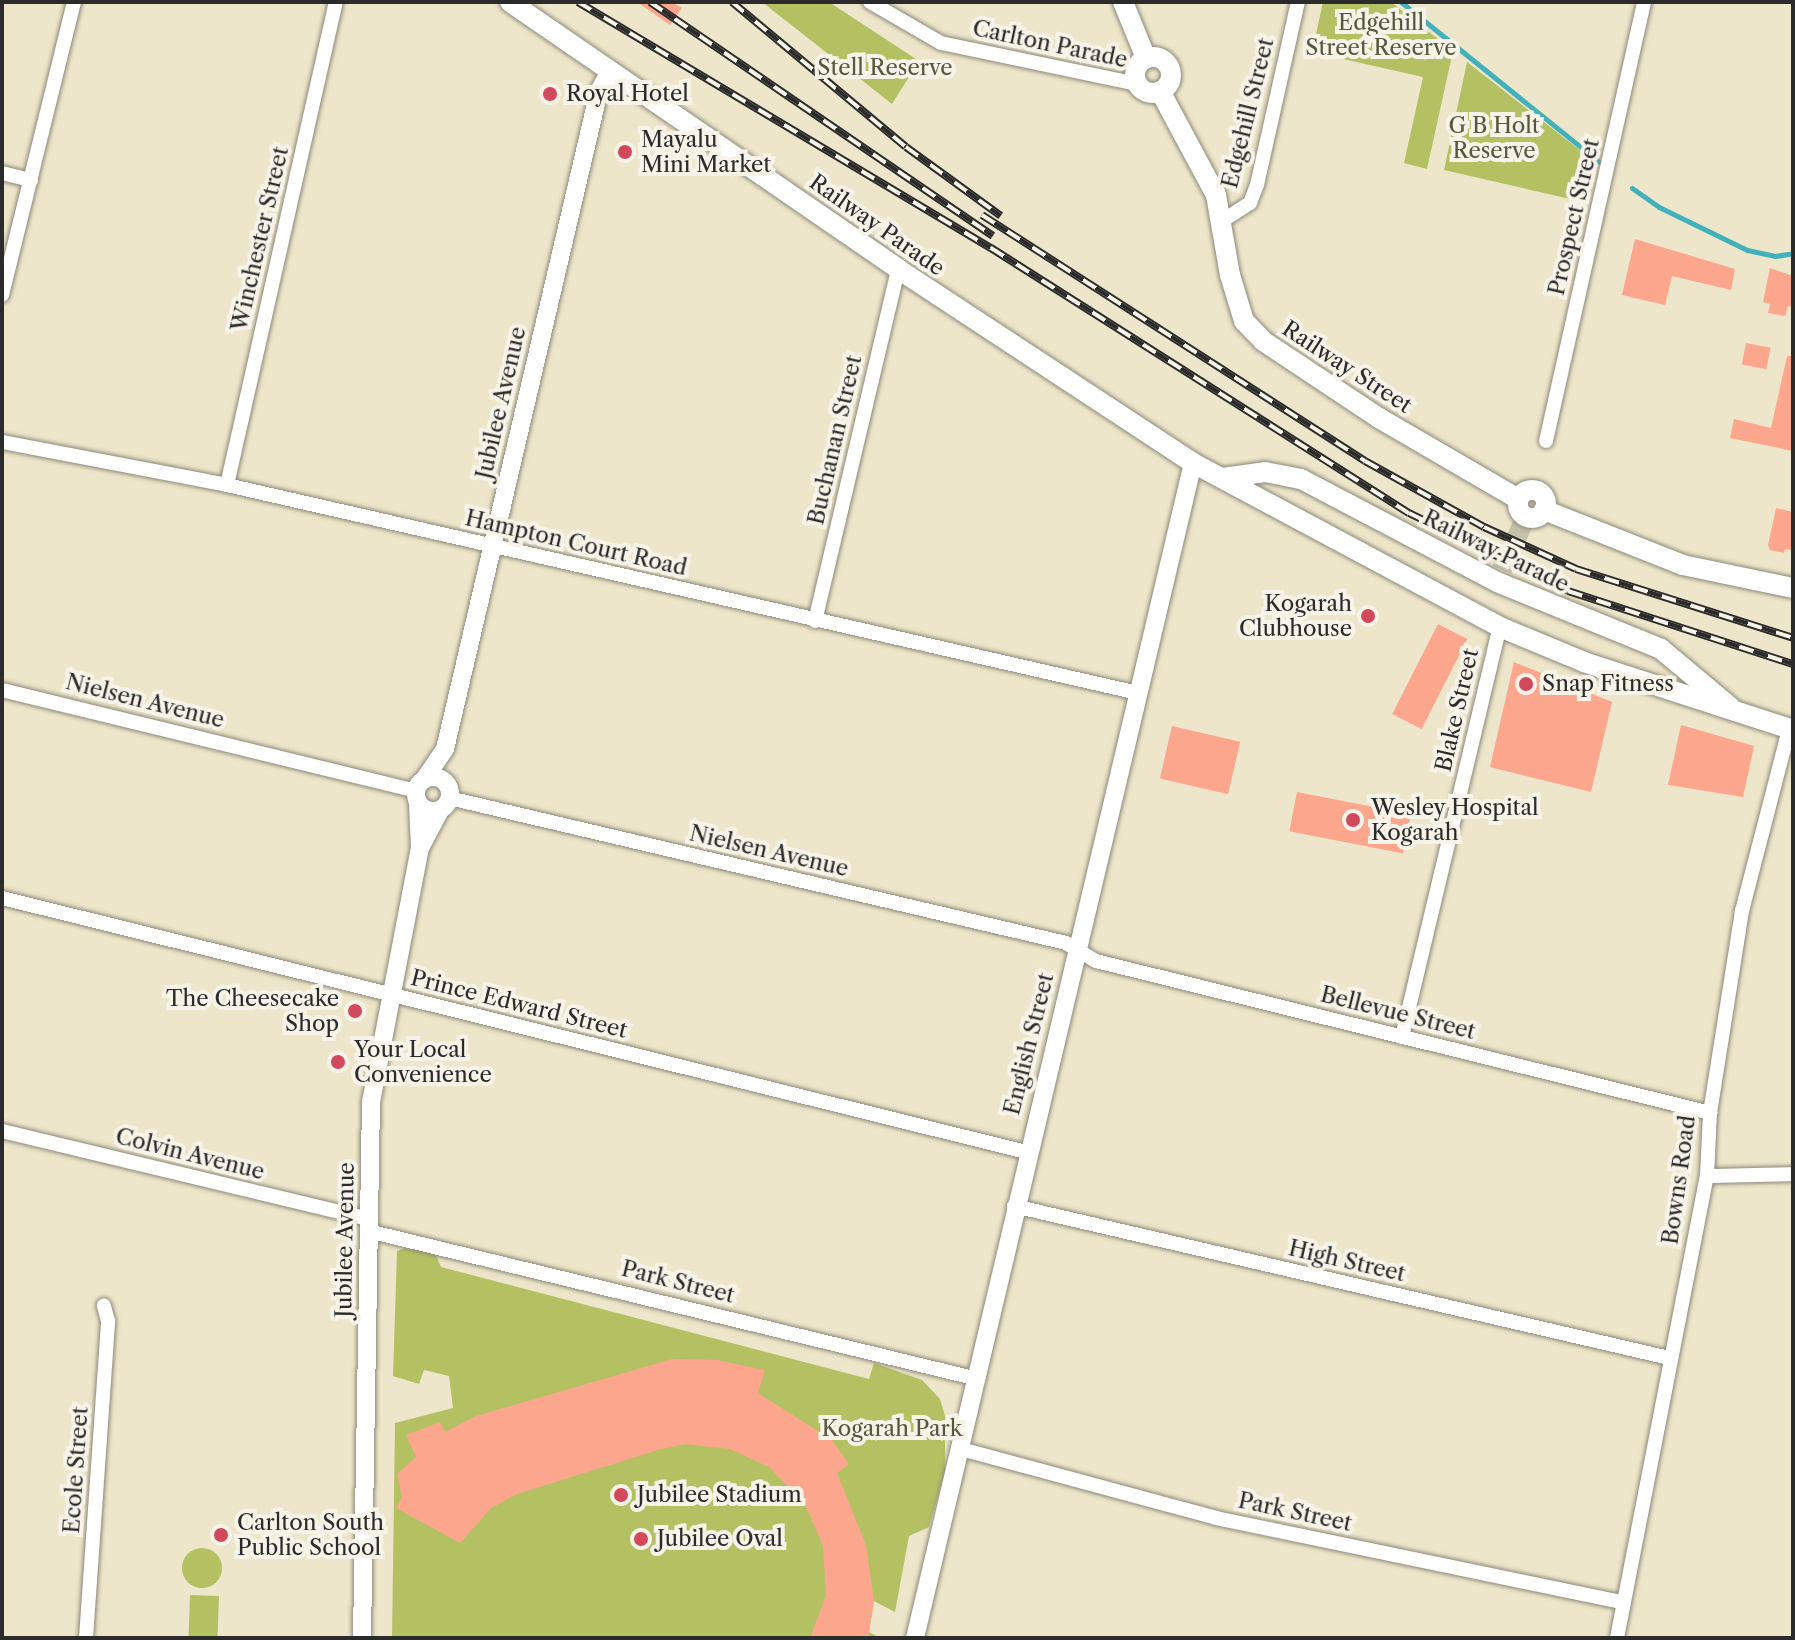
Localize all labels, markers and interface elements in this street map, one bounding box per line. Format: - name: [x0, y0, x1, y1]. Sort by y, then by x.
- park label: Edgehill Street Reserve: [1305, 9, 1457, 60]
- street label: Carlton Parade: [970, 15, 1130, 73]
- street label: Edgehill Street: [1217, 35, 1279, 191]
- park label: Stell Reserve: [817, 55, 953, 81]
- place label: Royal Hotel: [566, 81, 689, 107]
- marker: Royal Hotel: [541, 85, 559, 103]
- park label: G B Holt Reserve: [1449, 112, 1539, 164]
- place label: Mayalu Mini Market: [641, 126, 771, 178]
- street label: Prospect Street: [1543, 136, 1605, 298]
- marker: Mayalu Mini Market: [616, 143, 634, 161]
- street label: Winchester Street: [226, 144, 294, 334]
- street label: Railway Parade: [804, 168, 950, 282]
- street label: Railway Street: [1277, 315, 1417, 419]
- street label: Jubilee Avenue: [471, 324, 531, 482]
- street label: Buchanan Street: [803, 353, 867, 527]
- street label: Railway Parade: [1418, 504, 1574, 598]
- street label: Hampton Court Road: [463, 505, 689, 581]
- place label: Kogarah Clubhouse: [1239, 590, 1352, 642]
- marker: Kogarah Clubhouse: [1359, 607, 1377, 625]
- street label: Blake Street: [1430, 646, 1484, 774]
- street label: Nielsen Avenue: [63, 668, 227, 734]
- place label: Snap Fitness: [1542, 671, 1674, 697]
- marker: Snap Fitness: [1517, 675, 1535, 693]
- place label: Wesley Hospital Kogarah: [1371, 794, 1539, 846]
- marker: Wesley Hospital Kogarah: [1342, 809, 1364, 831]
- street label: Nielsen Avenue: [686, 820, 852, 882]
- street label: Prince Edward Street: [408, 964, 630, 1044]
- street label: English Street: [999, 970, 1059, 1118]
- street label: Bellevue Street: [1318, 981, 1478, 1045]
- place label: The Cheesecake Shop: [166, 985, 339, 1036]
- marker: The Cheesecake Shop: [346, 1002, 364, 1020]
- place label: Your Local Convenience: [354, 1036, 492, 1088]
- marker: Your Local Convenience: [329, 1053, 347, 1071]
- street label: Bowns Road: [1657, 1114, 1701, 1246]
- street label: Colvin Avenue: [112, 1123, 268, 1185]
- street label: Jubilee Avenue: [330, 1162, 360, 1318]
- street label: High Street: [1286, 1235, 1408, 1287]
- street label: Park Street: [619, 1255, 737, 1309]
- street label: Ecole Street: [58, 1406, 94, 1534]
- park label: Kogarah Park: [821, 1416, 963, 1442]
- place label: Jubilee Stadium: [637, 1482, 802, 1508]
- marker: Jubilee Stadium: [612, 1486, 630, 1504]
- street label: Park Street: [1236, 1487, 1354, 1537]
- place label: Carlton South Public School: [237, 1509, 384, 1560]
- marker: Carlton South Public School: [212, 1526, 230, 1544]
- place label: Jubilee Oval: [657, 1526, 783, 1552]
- marker: Jubilee Oval: [632, 1530, 650, 1548]

